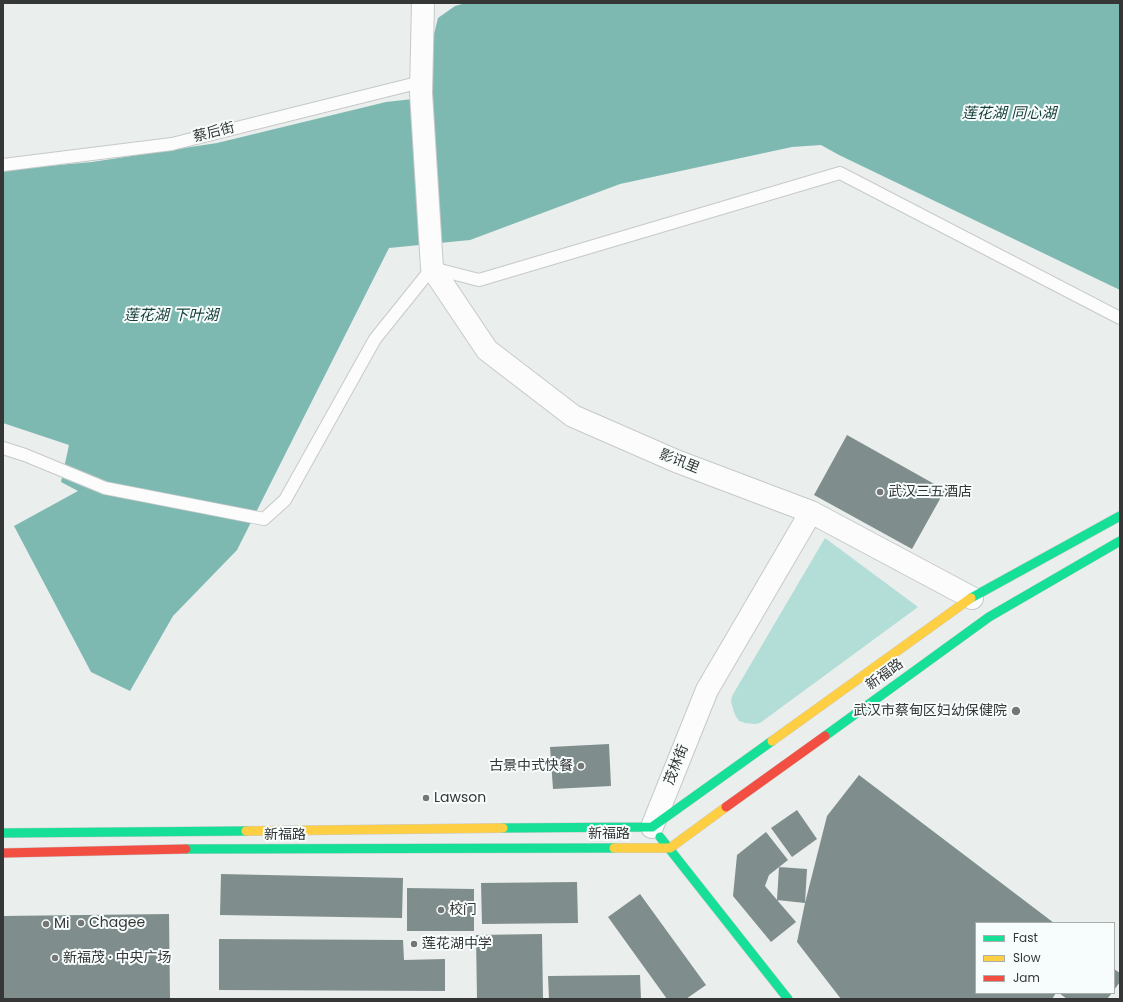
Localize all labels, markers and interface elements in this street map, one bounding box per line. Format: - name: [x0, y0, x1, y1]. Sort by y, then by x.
- water label: 莲花湖 同心湖: [962, 105, 1056, 123]
- street label: 蔡后街: [192, 120, 236, 146]
- water label: 莲花湖 下叶湖: [124, 307, 218, 325]
- street label: 影讯里: [656, 446, 702, 478]
- place label: 武汉三五酒店: [888, 484, 972, 500]
- marker: 武汉三五酒店: [875, 487, 885, 497]
- street label: 新福路: [863, 656, 907, 694]
- place label: 武汉市蔡甸区妇幼保健院: [853, 703, 1007, 719]
- marker: 武汉市蔡甸区妇幼保健院: [1010, 705, 1022, 717]
- street label: 茂林街: [661, 742, 693, 788]
- place label: 古景中式快餐: [489, 758, 573, 774]
- marker: 古景中式快餐: [576, 761, 586, 771]
- place label: Lawson: [434, 790, 486, 806]
- marker: Lawson: [421, 793, 431, 803]
- street label: 新福路: [588, 826, 630, 842]
- street label: 新福路: [264, 827, 306, 843]
- place label: 校门: [449, 902, 477, 918]
- marker: 校门: [436, 905, 446, 915]
- place label: Chagee: [89, 915, 145, 931]
- place label: Mi: [54, 916, 69, 932]
- marker: Chagee: [76, 918, 86, 928]
- marker: Mi: [41, 919, 51, 929]
- legend: [975, 922, 1115, 994]
- text: Fast: [1013, 929, 1038, 946]
- place label: 莲花湖中学: [422, 936, 492, 952]
- marker: 莲花湖中学: [409, 939, 419, 949]
- text: Slow: [1013, 949, 1041, 966]
- place label: 新福茂 · 中央广场: [63, 950, 171, 966]
- marker: 新福茂 · 中央广场: [50, 953, 60, 963]
- text: Jam: [1013, 969, 1040, 986]

